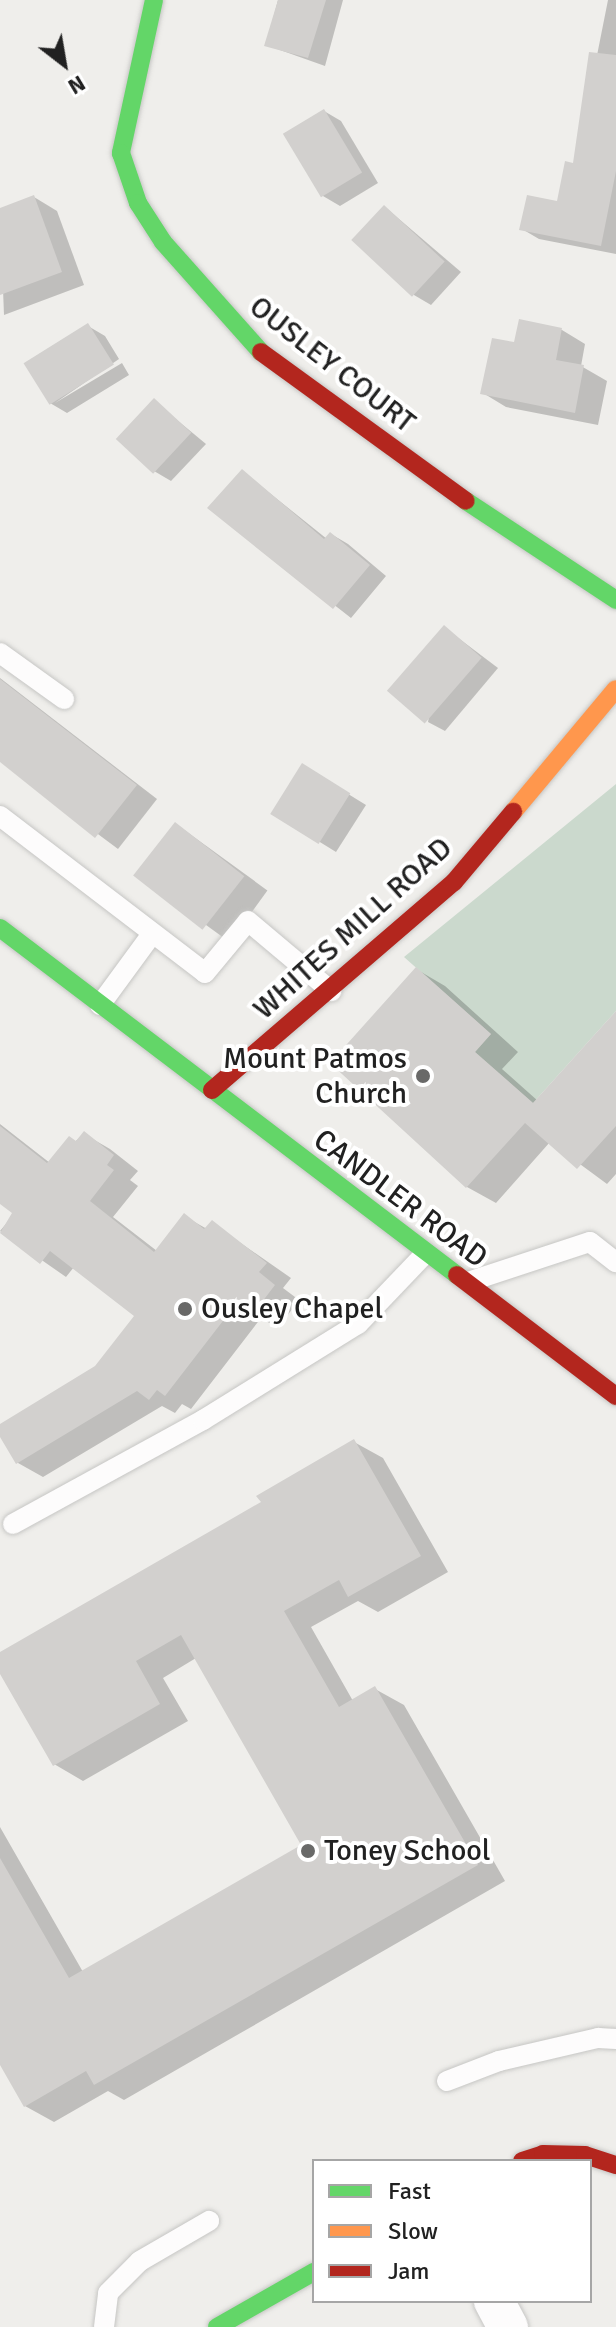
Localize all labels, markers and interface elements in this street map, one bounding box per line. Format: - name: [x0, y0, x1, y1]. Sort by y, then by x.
- north arrow: [24, 24, 104, 104]
- text: N: [63, 69, 90, 101]
- street label: OUSLEY COURT: [242, 289, 422, 441]
- street label: WHITES MILL ROAD: [246, 830, 460, 1028]
- place label: Mount Patmos Church: [223, 1041, 407, 1112]
- marker: Mount Patmos Church: [414, 1067, 432, 1085]
- street label: CANDLER ROAD: [306, 1122, 494, 1276]
- place label: Ousley Chapel: [201, 1291, 383, 1327]
- marker: Ousley Chapel: [176, 1300, 194, 1318]
- place label: Toney School: [324, 1833, 491, 1869]
- marker: Toney School: [299, 1842, 317, 1860]
- legend: [312, 2159, 592, 2303]
- text: Fast: [388, 2176, 431, 2206]
- text: Slow: [388, 2216, 438, 2246]
- text: Jam: [388, 2256, 429, 2286]

